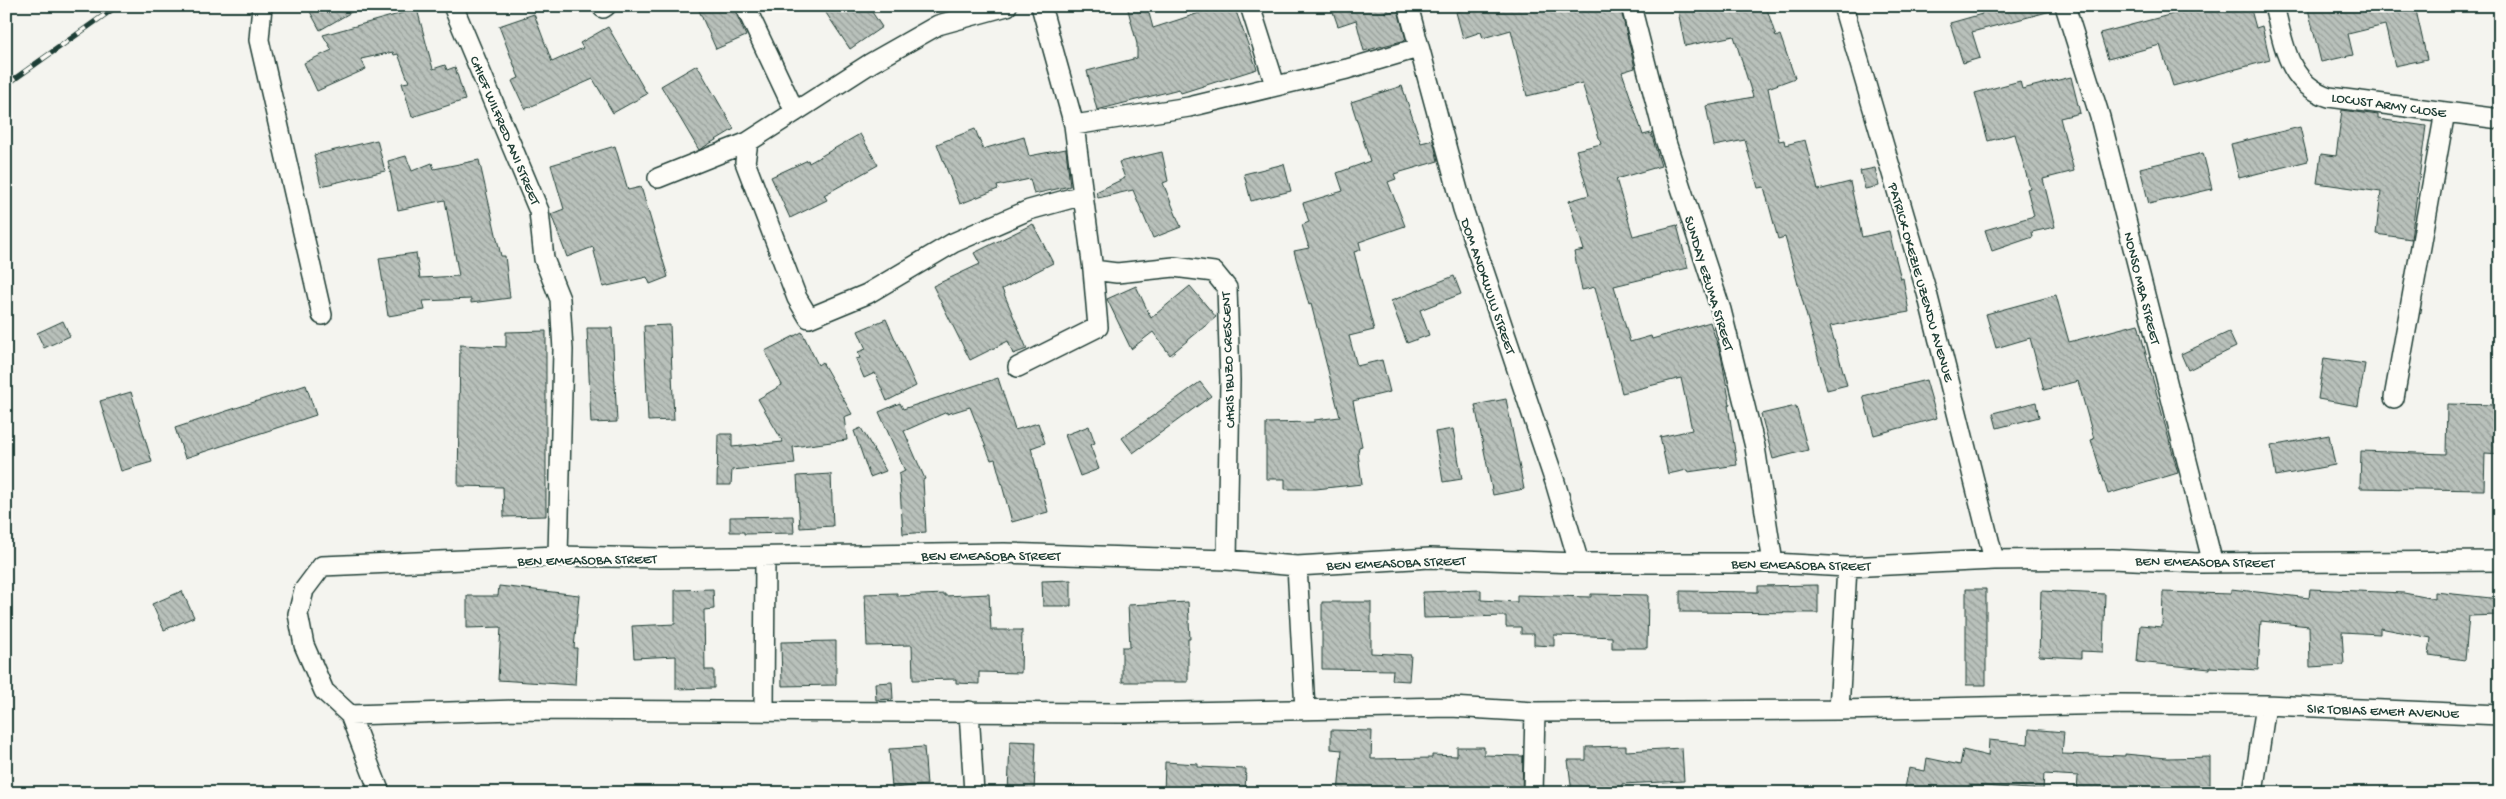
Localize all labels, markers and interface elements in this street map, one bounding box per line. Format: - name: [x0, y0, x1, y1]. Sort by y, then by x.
- street label: CHIEF WILFRED ANI STREET: [465, 54, 543, 209]
- street label: LOCUST ARMY CLOSE: [2330, 90, 2448, 123]
- street label: PATRICK OKEZIE UZENDU AVENUE: [1883, 180, 1957, 385]
- street label: SUNDAY EZUMA STREET: [1679, 214, 1736, 354]
- street label: DOM ANOKWULU STREET: [1455, 216, 1518, 358]
- street label: NONSO MBA STREET: [2118, 231, 2163, 347]
- street label: CHRIS IBUZO CRESCENT: [1219, 291, 1240, 428]
- street label: BEN EMEASOBA STREET: [920, 549, 1061, 566]
- street label: BEN EMEASOBA STREET: [516, 552, 658, 571]
- street label: BEN EMEASOBA STREET: [1325, 554, 1467, 575]
- street label: BEN EMEASOBA STREET: [2134, 554, 2275, 573]
- street label: BEN EMEASOBA STREET: [1730, 557, 1871, 576]
- street label: SIR TOBIAS EMEH AVENUE: [2307, 701, 2460, 724]

